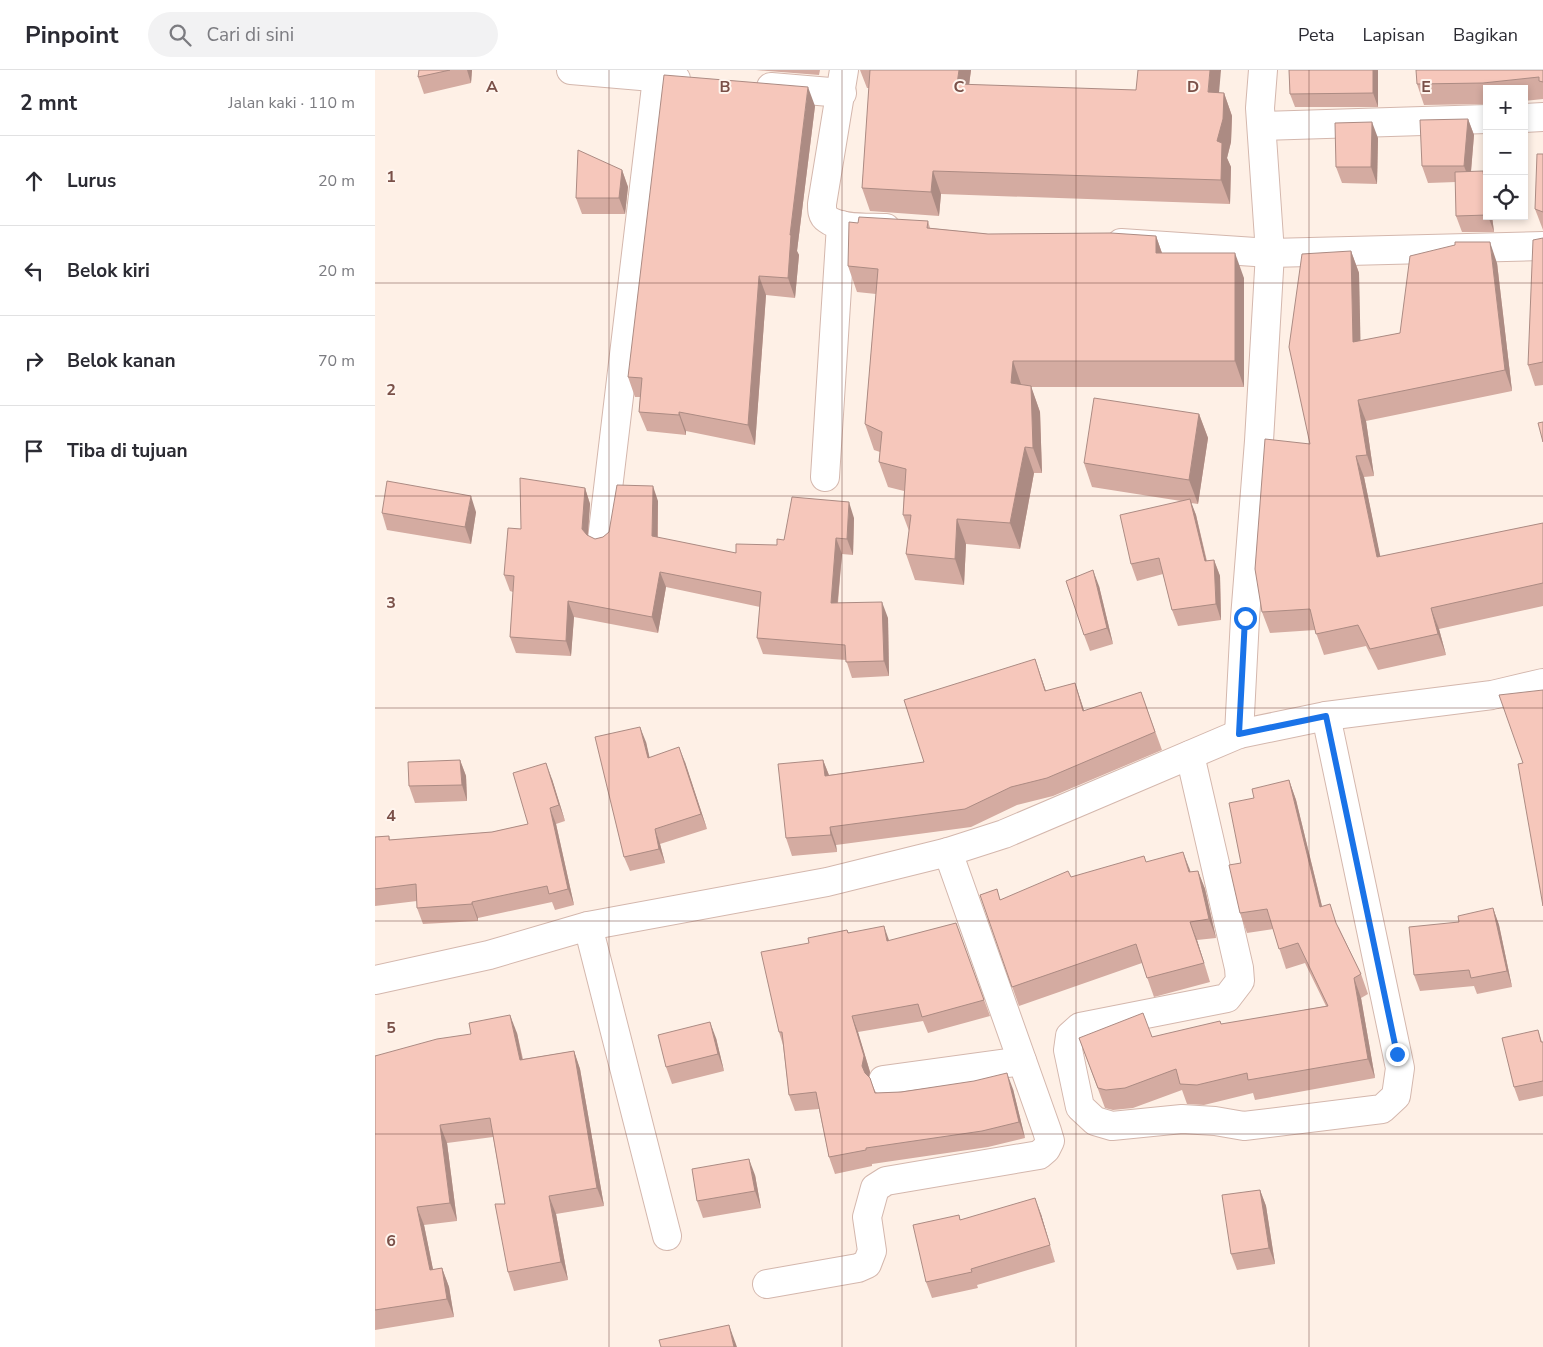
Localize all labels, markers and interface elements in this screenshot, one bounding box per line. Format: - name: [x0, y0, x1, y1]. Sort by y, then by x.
- search box: [148, 12, 498, 57]
- text: Pinpoint: [25, 19, 118, 51]
- icon: search: [166, 21, 194, 49]
- text: Cari di sini: [206, 22, 294, 48]
- text: Peta: [1298, 23, 1334, 47]
- text: Lapisan: [1362, 23, 1425, 47]
- text: Bagikan: [1453, 23, 1518, 47]
- text: A: [486, 76, 498, 98]
- text: B: [719, 76, 731, 98]
- text: C: [954, 76, 965, 98]
- text: D: [1187, 76, 1199, 98]
- text: E: [1421, 76, 1431, 98]
- map controls: [1483, 85, 1528, 220]
- button: +: [1483, 85, 1528, 130]
- text: 2 mnt: [20, 89, 77, 117]
- text: Jalan kaki · 110 m: [228, 92, 355, 114]
- button: −: [1483, 130, 1528, 175]
- text: 1: [386, 166, 396, 188]
- icon: ahead: [20, 167, 48, 195]
- text: Lurus: [67, 168, 116, 194]
- text: 20 m: [318, 170, 355, 192]
- button: locate: [1483, 175, 1528, 220]
- icon: left: [20, 257, 48, 285]
- text: Belok kiri: [67, 258, 150, 284]
- text: 20 m: [318, 260, 355, 282]
- icon: right: [20, 347, 48, 375]
- text: Belok kanan: [67, 348, 176, 374]
- text: 70 m: [318, 350, 355, 372]
- text: 2: [386, 379, 396, 401]
- icon: arrive: [20, 437, 48, 465]
- text: Tiba di tujuan: [67, 438, 188, 464]
- text: 3: [386, 592, 396, 614]
- route start: [1234, 607, 1257, 630]
- text: 4: [386, 805, 396, 827]
- text: 5: [386, 1017, 396, 1039]
- route end: [1386, 1043, 1409, 1066]
- text: 6: [386, 1230, 396, 1252]

